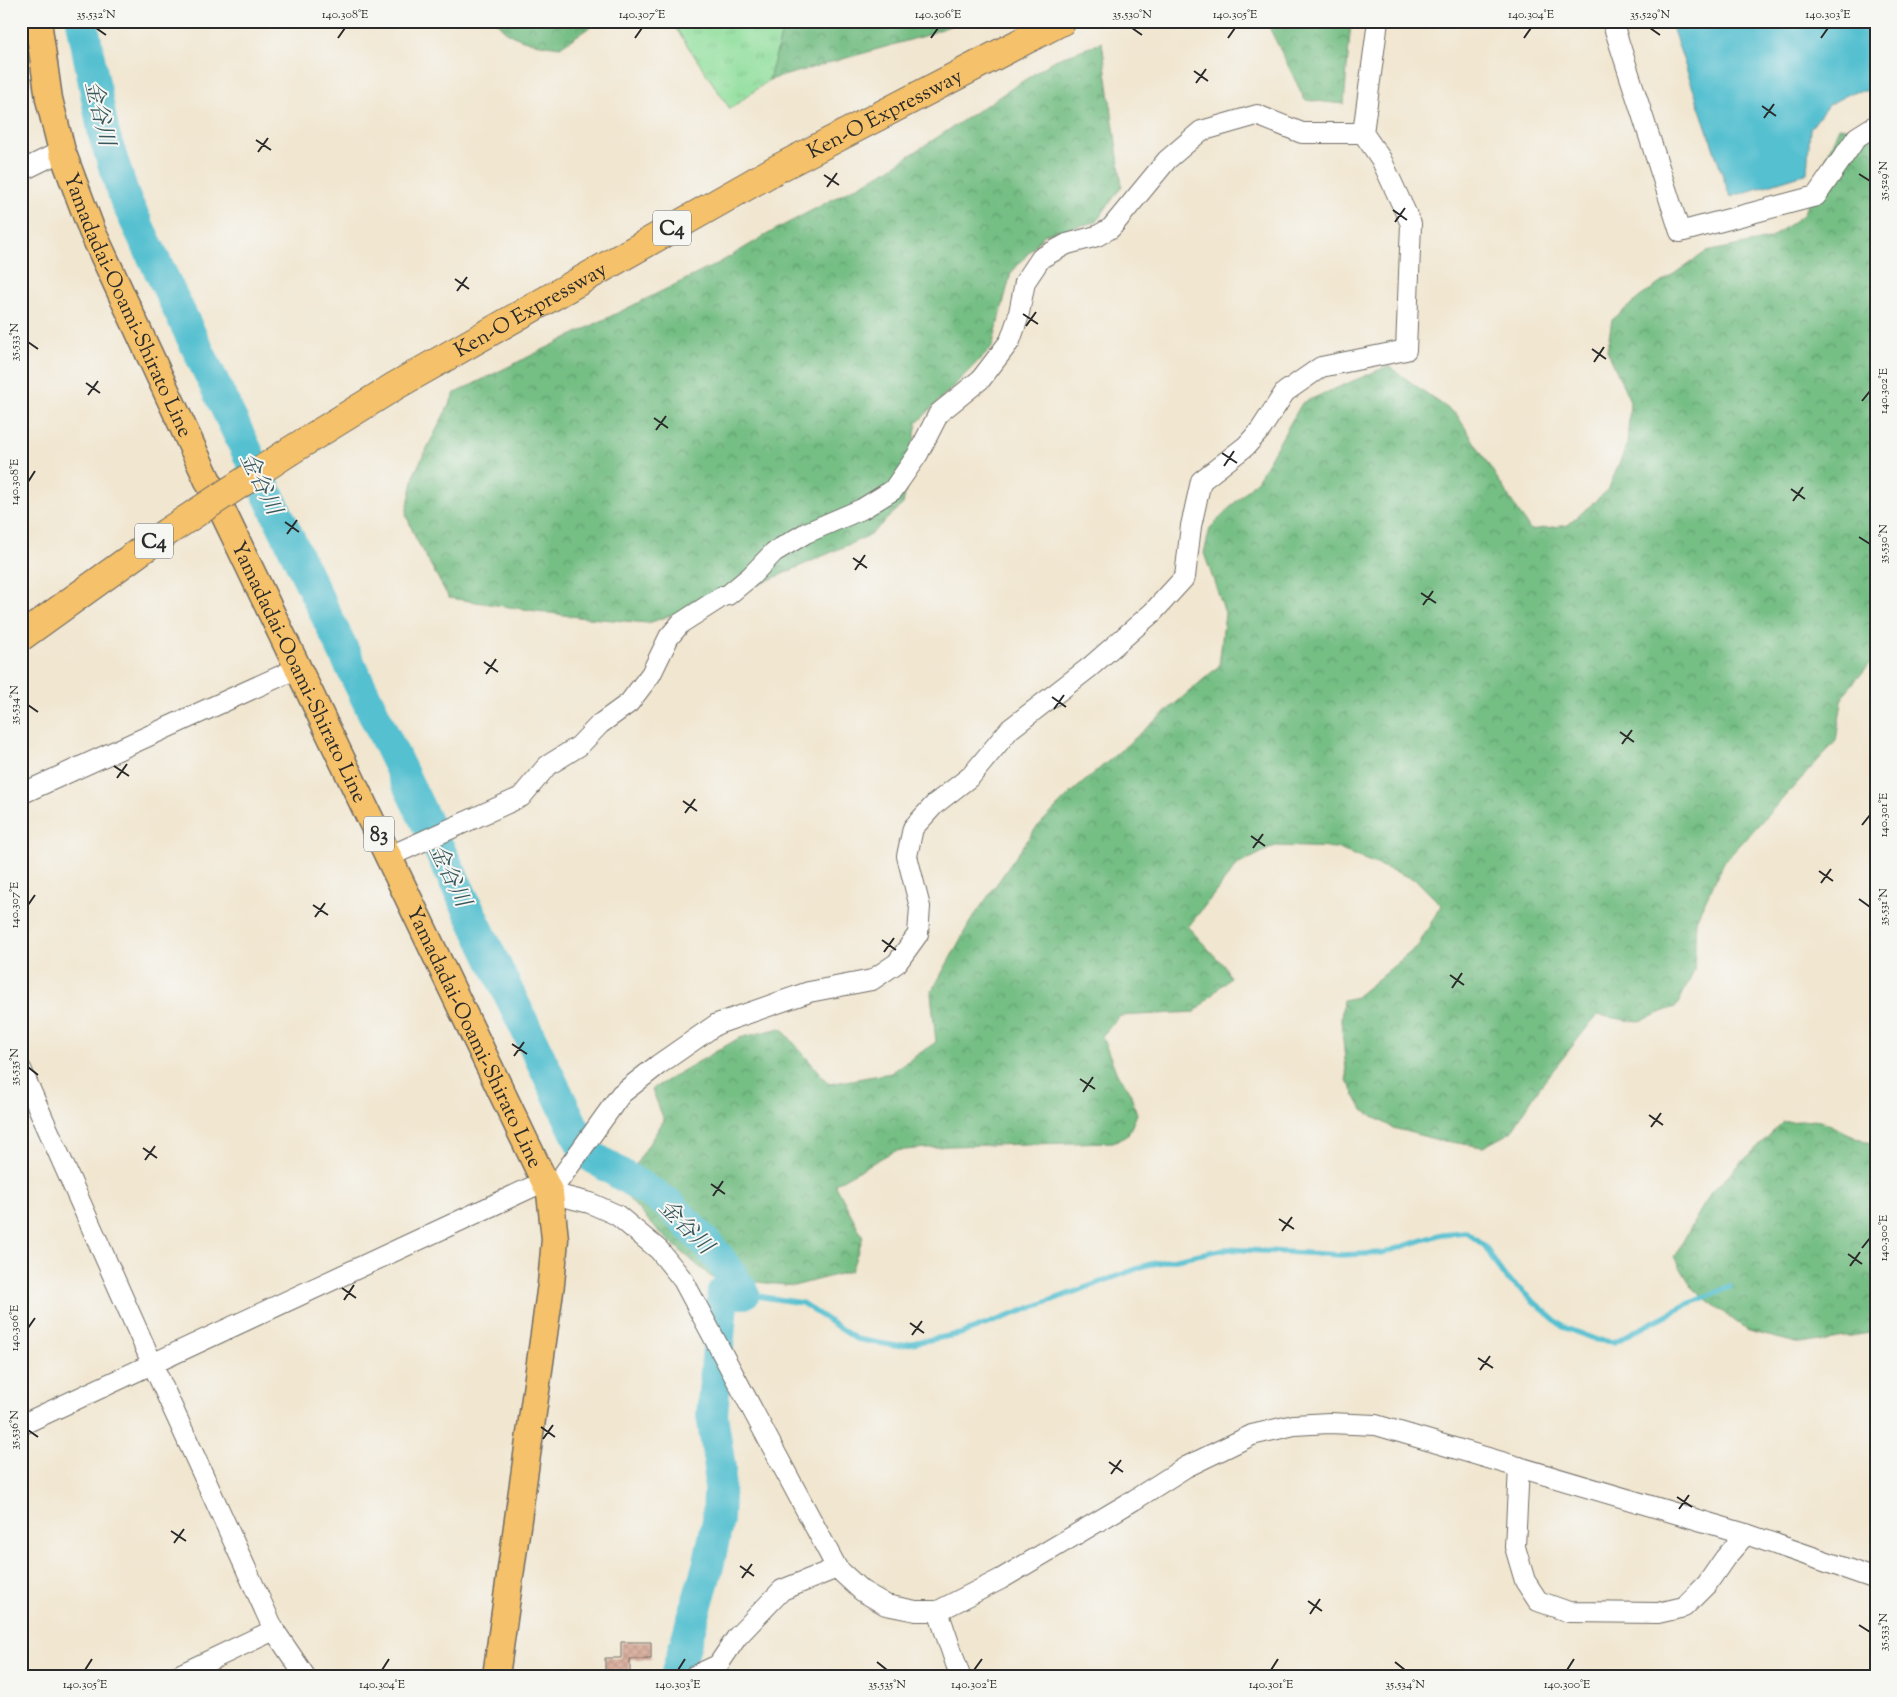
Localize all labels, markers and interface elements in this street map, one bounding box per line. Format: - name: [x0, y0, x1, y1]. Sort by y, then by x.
- text: 35.532°N: [77, 6, 116, 24]
- text: 140.308°E: [322, 6, 369, 24]
- text: 140.307°E: [619, 6, 666, 24]
- text: 140.306°E: [915, 6, 962, 24]
- text: 35.530°N: [1112, 6, 1152, 24]
- text: 140.305°E: [1213, 6, 1258, 24]
- text: 140.304°E: [1508, 6, 1555, 24]
- text: 35.529°N: [1630, 6, 1670, 24]
- text: 140.303°E: [1805, 6, 1851, 24]
- street label: Ken-O Expressway: [803, 62, 969, 168]
- water label: 金谷川: [75, 78, 122, 151]
- text: 35.529°N: [1875, 161, 1893, 201]
- street label: Yamadadai-Ooami-Shirato Line: [55, 169, 199, 443]
- road number: C4: [653, 210, 691, 246]
- street label: Ken-O Expressway: [449, 255, 614, 366]
- text: 35.533°N: [6, 322, 24, 361]
- text: 140.302°E: [1875, 367, 1893, 414]
- water label: 金谷川: [230, 448, 289, 523]
- text: 140.308°E: [6, 458, 24, 505]
- road number: C4: [135, 524, 173, 558]
- text: 35.530°N: [1875, 524, 1893, 564]
- street label: Yamadadai-Ooami-Shirato Line: [222, 537, 374, 809]
- text: 35.534°N: [6, 685, 24, 725]
- text: 140.301°E: [1875, 792, 1893, 837]
- road number: 83: [364, 816, 394, 852]
- water label: 金谷川: [419, 840, 478, 915]
- text: 140.307°E: [6, 881, 24, 928]
- text: 35.531°N: [1875, 888, 1893, 926]
- street label: Yamadadai-Ooami-Shirato Line: [397, 902, 549, 1174]
- text: 35.535°N: [6, 1048, 24, 1086]
- water label: 金谷川: [650, 1193, 721, 1264]
- text: 140.300°E: [1875, 1214, 1893, 1261]
- text: 140.306°E: [6, 1304, 24, 1351]
- text: 35.536°N: [6, 1410, 24, 1450]
- text: 35.533°N: [1875, 1612, 1893, 1651]
- text: 140.305°E: [63, 1676, 108, 1694]
- text: 140.304°E: [359, 1676, 406, 1694]
- text: 140.303°E: [655, 1676, 701, 1694]
- text: 35.535°N: [868, 1676, 906, 1694]
- text: 140.302°E: [951, 1676, 998, 1694]
- text: 140.301°E: [1249, 1676, 1294, 1694]
- text: 35.534°N: [1385, 1676, 1425, 1694]
- text: 140.300°E: [1544, 1676, 1591, 1694]

